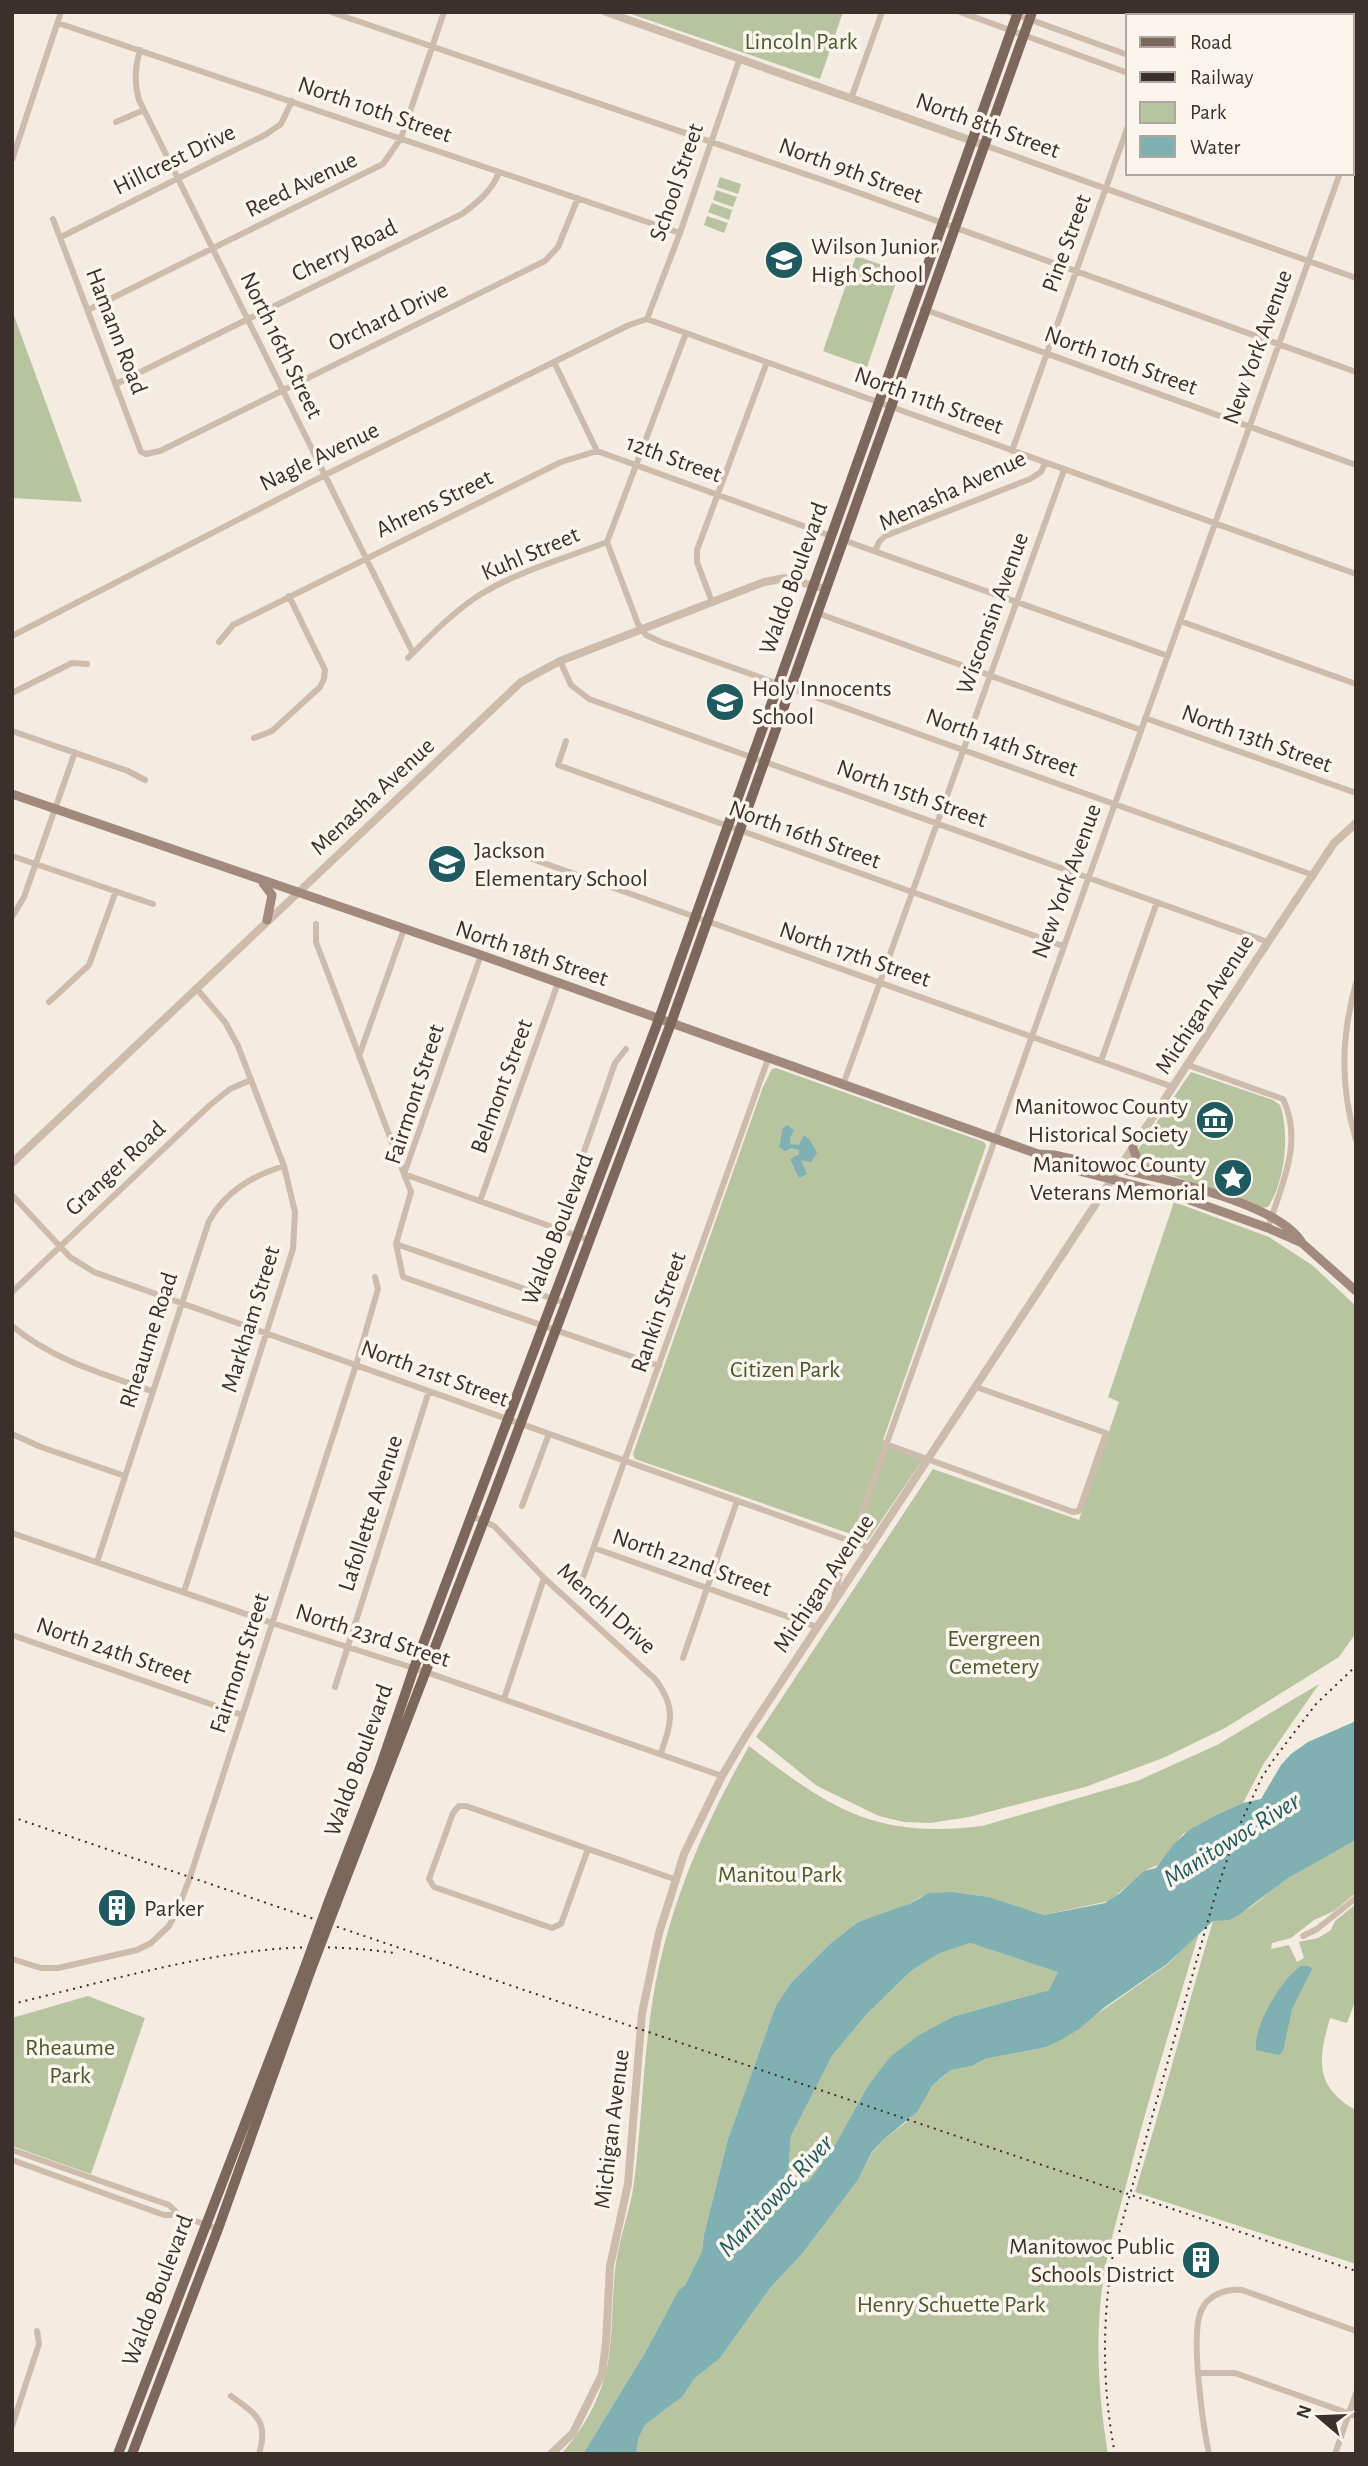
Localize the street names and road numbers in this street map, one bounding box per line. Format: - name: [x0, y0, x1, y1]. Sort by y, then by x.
- street label: North 10th Street: [295, 72, 455, 148]
- street label: North 8th Street: [912, 89, 1063, 163]
- street label: Hillcrest Drive: [110, 120, 239, 200]
- street label: School Street: [646, 120, 708, 244]
- street label: North 9th Street: [776, 134, 926, 208]
- street label: Reed Avenue: [242, 148, 361, 222]
- street label: Pine Street: [1038, 191, 1096, 295]
- street label: Cherry Road: [288, 215, 401, 287]
- street label: Hamann Road: [81, 265, 151, 398]
- street label: New York Avenue: [1219, 267, 1297, 428]
- street label: North 16th Street: [235, 269, 327, 423]
- street label: Orchard Drive: [325, 278, 452, 356]
- street label: North 10th Street: [1041, 322, 1201, 400]
- street label: North 11th Street: [851, 363, 1007, 439]
- street label: Nagle Avenue: [256, 418, 383, 496]
- street label: 12th Street: [623, 431, 725, 487]
- street label: Menasha Avenue: [875, 446, 1030, 535]
- street label: Ahrens Street: [372, 465, 497, 542]
- street label: Waldo Boulevard: [755, 499, 833, 658]
- street label: Kuhl Street: [478, 522, 583, 585]
- street label: Wisconsin Avenue: [953, 529, 1033, 697]
- street label: North 13th Street: [1178, 701, 1335, 777]
- street label: North 14th Street: [923, 704, 1081, 782]
- street label: Menasha Avenue: [306, 734, 439, 860]
- street label: North 15th Street: [833, 756, 990, 832]
- street label: North 16th Street: [726, 796, 884, 874]
- street label: New York Avenue: [1028, 801, 1106, 962]
- street label: North 18th Street: [452, 917, 611, 991]
- street label: North 17th Street: [776, 918, 934, 992]
- street label: Michigan Avenue: [1151, 931, 1259, 1079]
- street label: Belmont Street: [467, 1016, 537, 1157]
- street label: Fairmont Street: [381, 1021, 449, 1167]
- street label: Granger Road: [61, 1117, 170, 1221]
- street label: Waldo Boulevard: [518, 1150, 598, 1308]
- street label: Markham Street: [217, 1243, 285, 1395]
- street label: Rankin Street: [627, 1249, 691, 1376]
- street label: Rheaume Road: [116, 1269, 182, 1411]
- street label: North 21st Street: [357, 1336, 512, 1412]
- street label: Lafollette Avenue: [334, 1432, 407, 1594]
- street label: Michigan Avenue: [769, 1510, 879, 1657]
- street label: North 22nd Street: [609, 1525, 775, 1601]
- street label: Menchl Drive: [552, 1559, 660, 1659]
- street label: Fairmont Street: [206, 1590, 274, 1736]
- street label: North 23rd Street: [293, 1600, 453, 1672]
- street label: North 24th Street: [33, 1613, 195, 1689]
- street label: Waldo Boulevard: [320, 1681, 398, 1840]
- street label: Michigan Avenue: [590, 2048, 634, 2210]
- street label: Waldo Boulevard: [118, 2211, 198, 2369]

